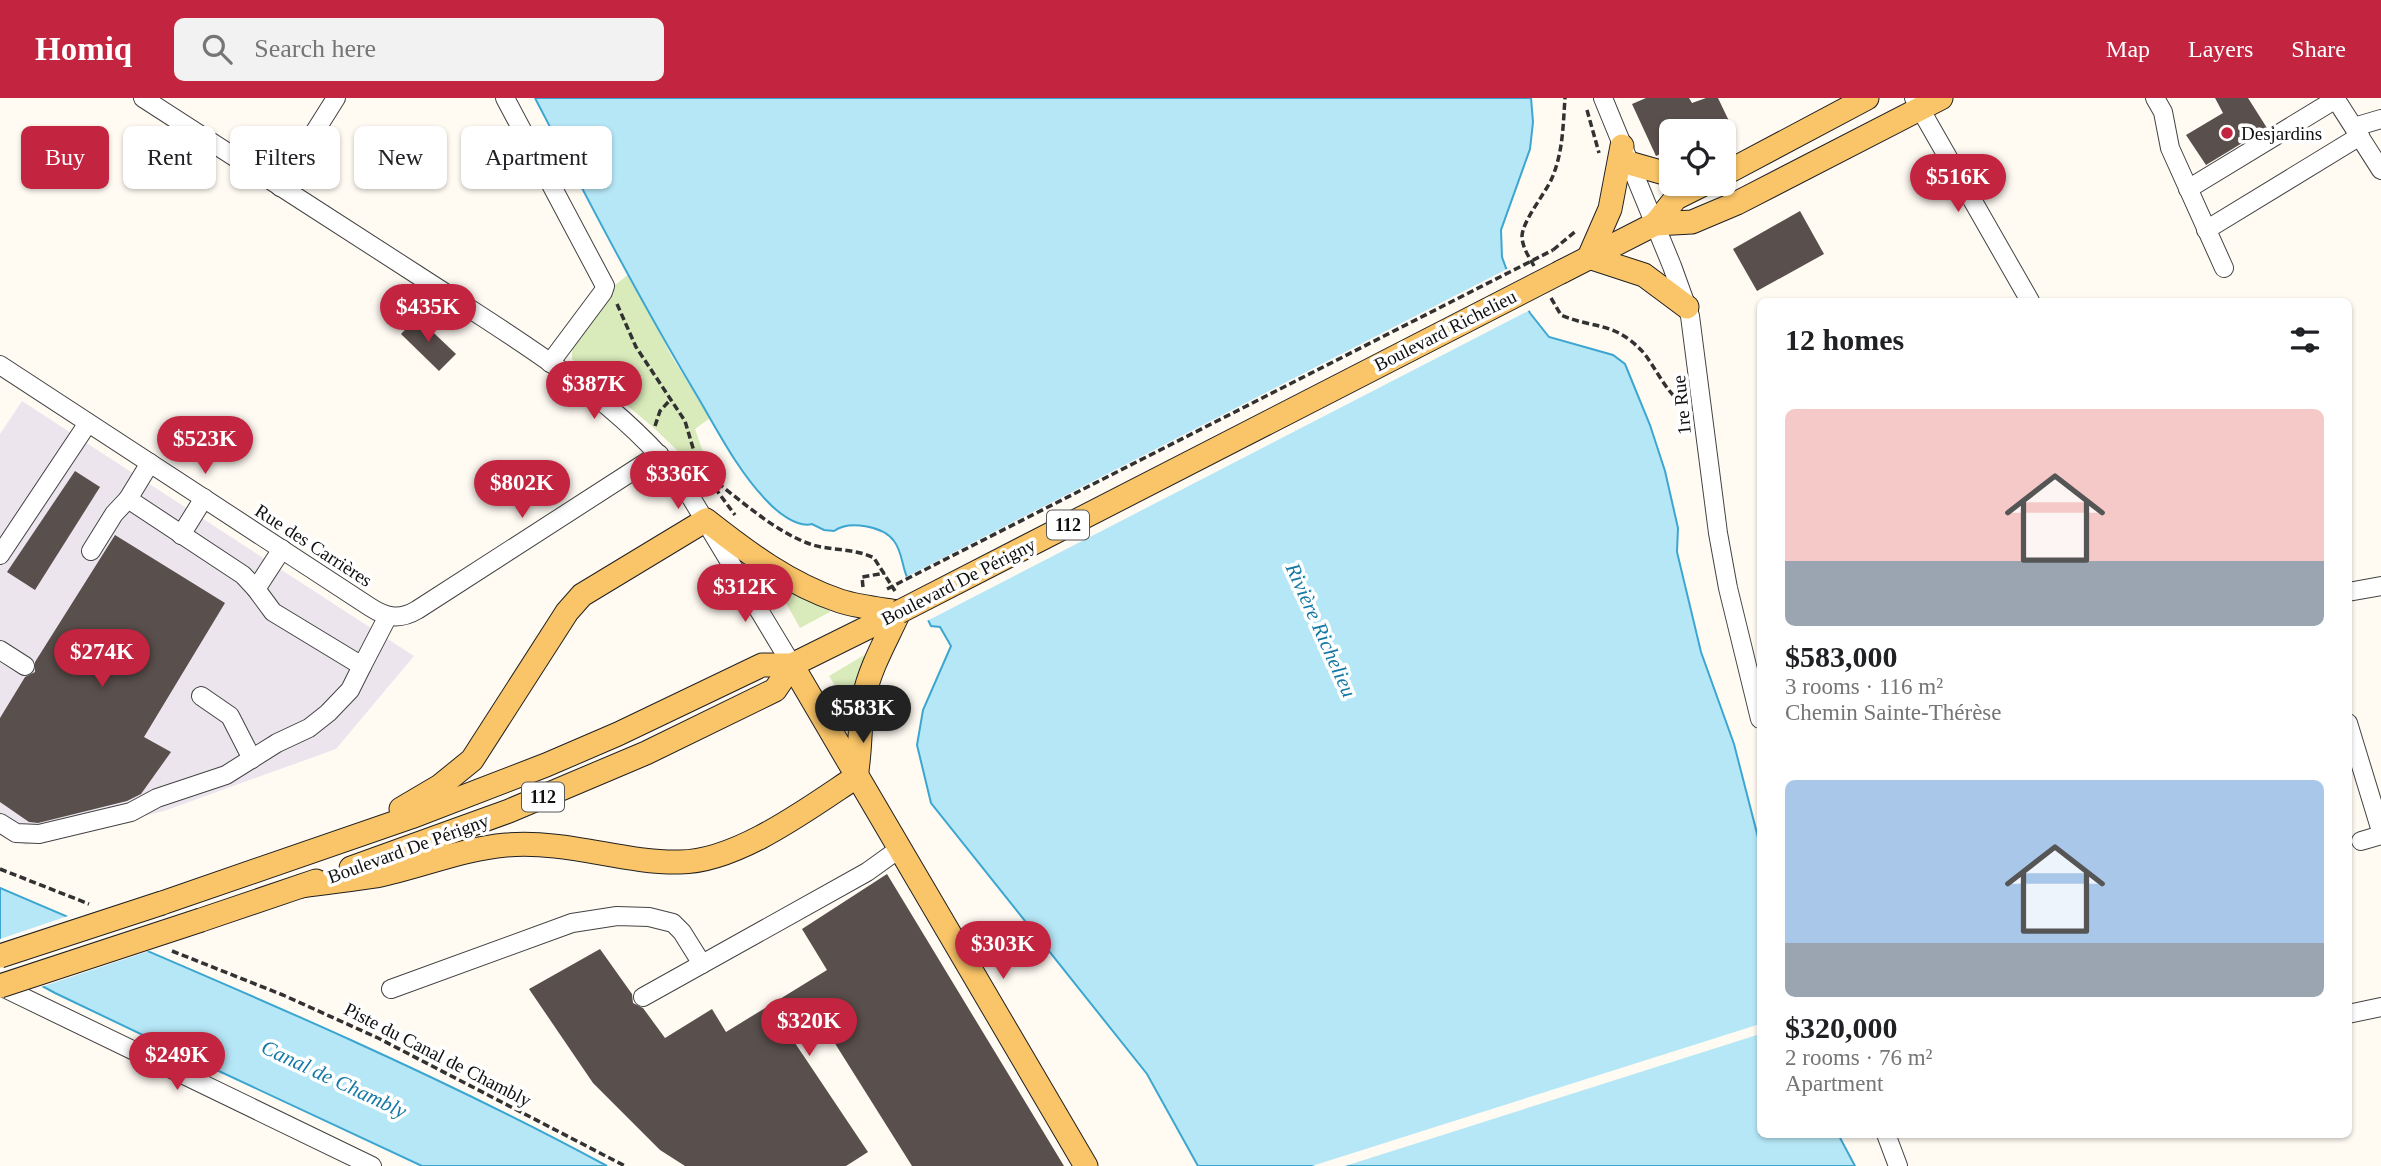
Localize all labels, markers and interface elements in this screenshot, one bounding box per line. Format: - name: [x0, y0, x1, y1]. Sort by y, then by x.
- search box: [174, 18, 664, 81]
- icon: search: [198, 30, 236, 68]
- text: Homiq: [35, 31, 132, 67]
- text: Search here: [254, 34, 376, 63]
- text: Map: [2106, 36, 2150, 62]
- text: Layers: [2188, 36, 2253, 62]
- text: Share: [2291, 36, 2346, 62]
- map controls: [1659, 119, 1736, 196]
- button: locate: [1659, 119, 1736, 196]
- place label: Desjardins: [2241, 123, 2322, 144]
- marker: Desjardins: [2219, 125, 2235, 141]
- chip: Buy: [21, 126, 109, 189]
- chip: Rent: [123, 126, 216, 189]
- chip: Filters: [230, 126, 340, 189]
- chip: New: [354, 126, 447, 189]
- chip: Apartment: [461, 126, 612, 189]
- pin: $516K: [1909, 155, 2007, 214]
- text: $516K: [1926, 164, 1990, 189]
- pin: $435K: [379, 285, 477, 344]
- street label: Boulevard Richelieu: [1371, 285, 1520, 375]
- text: $435K: [396, 294, 460, 319]
- icon: filters: [2286, 321, 2324, 359]
- text: 12 homes: [1785, 323, 1904, 356]
- pin: $387K: [545, 362, 643, 421]
- text: $387K: [562, 371, 626, 396]
- street label: 1re Rue: [1668, 374, 1695, 436]
- pin: $523K: [156, 416, 254, 476]
- text: $523K: [173, 426, 237, 451]
- pin: $336K: [629, 452, 727, 511]
- icon: home: [1992, 455, 2118, 581]
- pin: $802K: [473, 460, 571, 520]
- text: $336K: [646, 461, 710, 486]
- text: $802K: [490, 470, 554, 495]
- street label: Rue des Carrières: [251, 500, 376, 591]
- road number: 112: [1047, 510, 1089, 540]
- street label: Boulevard De Périgny: [878, 533, 1039, 629]
- water label: Rivière Richelieu: [1280, 558, 1361, 701]
- pin: $312K: [696, 564, 794, 624]
- text: $312K: [713, 574, 777, 599]
- pin: $274K: [53, 630, 151, 689]
- text: $274K: [70, 639, 134, 664]
- text: $583,000: [1785, 640, 1898, 673]
- text: 3 rooms · 116 m²: [1785, 674, 1943, 699]
- pin: $583K: [814, 686, 912, 745]
- text: $583K: [831, 695, 895, 720]
- text: Chemin Sainte-Thérèse: [1785, 700, 2002, 725]
- road number: 112: [522, 782, 564, 812]
- street label: Boulevard De Périgny: [325, 809, 492, 887]
- icon: home: [1992, 826, 2118, 952]
- pin: $303K: [954, 922, 1052, 981]
- text: $303K: [971, 931, 1035, 956]
- street label: Piste du Canal de Chambly: [341, 998, 535, 1111]
- pin: $320K: [760, 998, 858, 1058]
- text: $320K: [777, 1008, 841, 1033]
- text: $320,000: [1785, 1011, 1898, 1044]
- pin: $249K: [128, 1032, 226, 1092]
- water label: Canal de Chambly: [258, 1035, 411, 1123]
- text: $249K: [145, 1042, 209, 1067]
- text: 2 rooms · 76 m²: [1785, 1045, 1932, 1070]
- text: Apartment: [1785, 1071, 1883, 1096]

